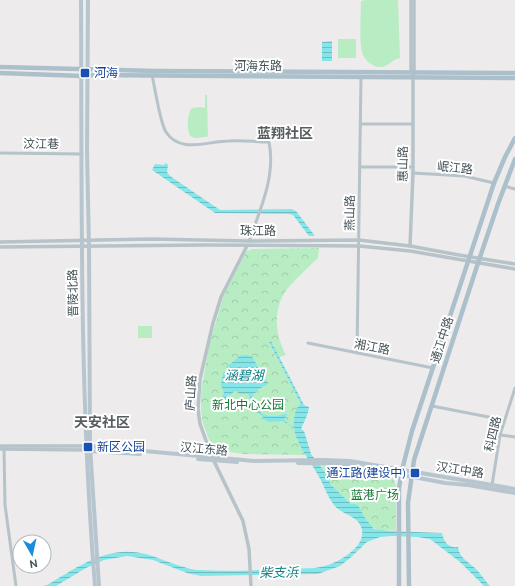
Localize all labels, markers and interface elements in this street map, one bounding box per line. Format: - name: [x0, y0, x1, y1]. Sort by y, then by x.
- street label: 河海东路: [234, 59, 282, 72]
- place label: 河海: [94, 66, 118, 79]
- marker: 河海: [79, 67, 91, 79]
- district label: 蓝翔社区: [257, 125, 313, 141]
- street label: 汶江巷: [23, 137, 59, 150]
- street label: 惠山路: [396, 146, 409, 182]
- street label: 岷江路: [436, 159, 474, 176]
- street label: 燕山路: [343, 195, 356, 231]
- street label: 珠江路: [240, 224, 276, 237]
- street label: 晋陵北路: [66, 269, 79, 317]
- street label: 通江中路: [428, 315, 455, 365]
- street label: 湘江路: [353, 337, 391, 356]
- water label: 涵碧湖: [224, 368, 265, 382]
- street label: 庐山路: [183, 375, 198, 411]
- park label: 新北中心公园: [212, 398, 284, 411]
- district label: 天安社区: [74, 414, 130, 430]
- street label: 科四路: [482, 415, 503, 453]
- place label: 新区公园: [97, 440, 145, 453]
- street label: 汉江东路: [180, 440, 229, 457]
- marker: 新区公园: [82, 441, 94, 453]
- street label: 汉江中路: [435, 459, 485, 480]
- place label: 通江路(建设中): [326, 466, 406, 480]
- marker: 通江路(建设中): [409, 467, 421, 479]
- park label: 蓝港广场: [351, 488, 399, 501]
- north arrow: [12, 534, 52, 574]
- text: N: [29, 557, 39, 570]
- water label: 柴支浜: [259, 565, 300, 579]

